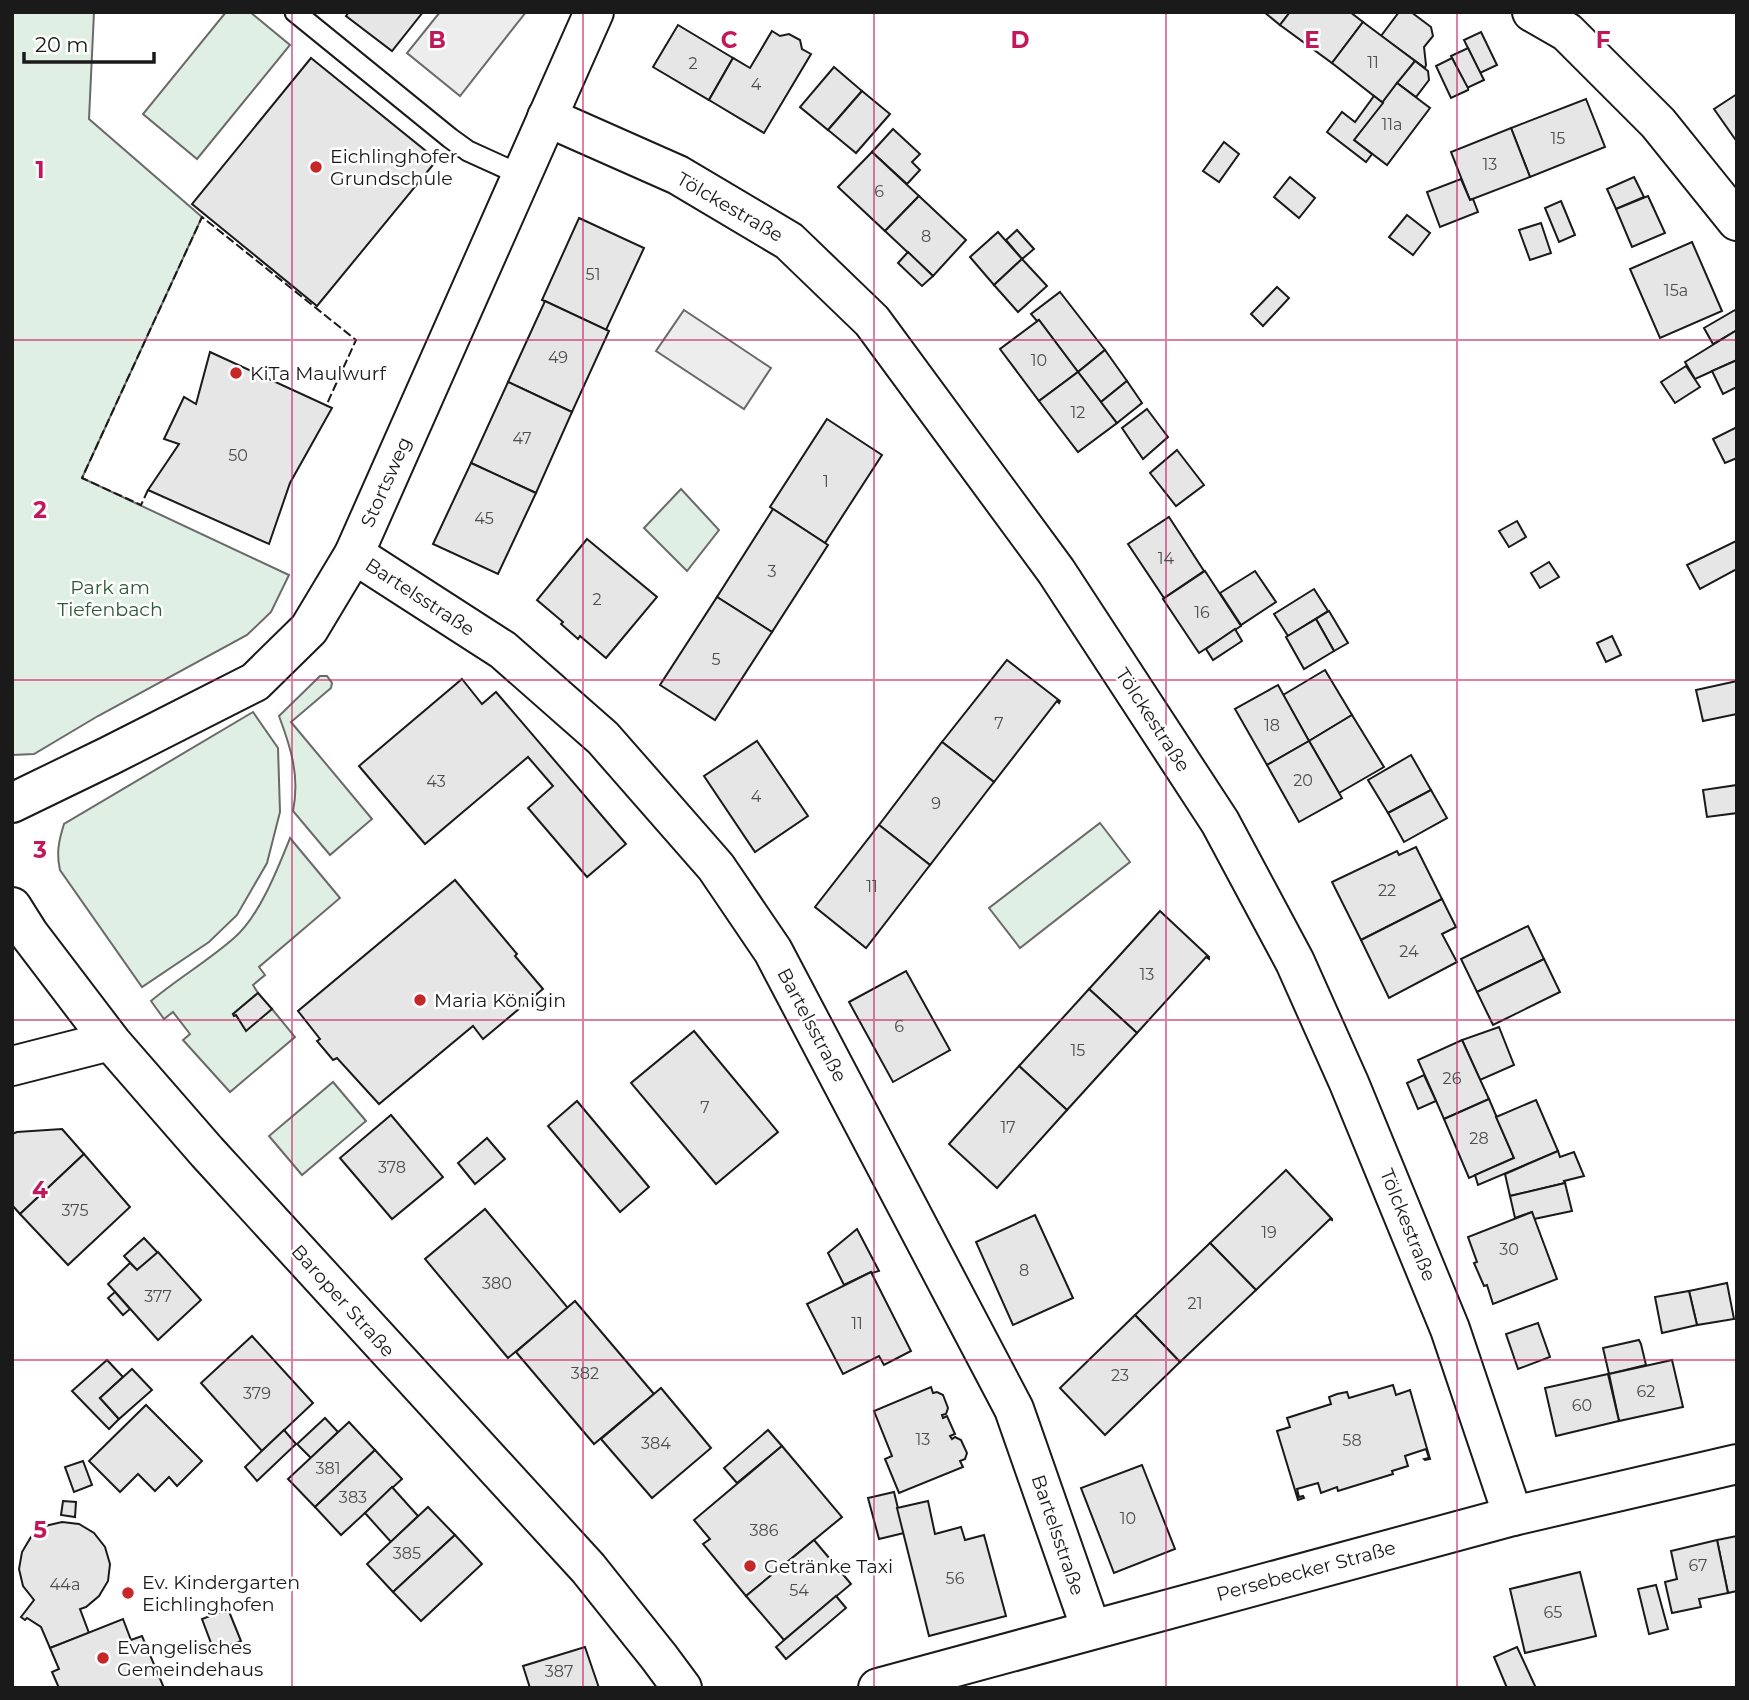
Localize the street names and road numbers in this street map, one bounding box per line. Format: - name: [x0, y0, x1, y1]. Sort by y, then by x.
- street label: Tölckestraße: [673, 167, 787, 247]
- street label: Stortsweg: [356, 433, 416, 531]
- street label: Bartelsstraße: [361, 553, 479, 641]
- street label: Tölckestraße: [1111, 664, 1195, 776]
- street label: Bartelsstraße: [772, 964, 852, 1086]
- street label: Tölckestraße: [1375, 1165, 1441, 1285]
- street label: Baroper Straße: [286, 1240, 400, 1362]
- street label: Bartelsstraße: [1027, 1472, 1089, 1598]
- street label: Persebecker Straße: [1214, 1536, 1398, 1606]

